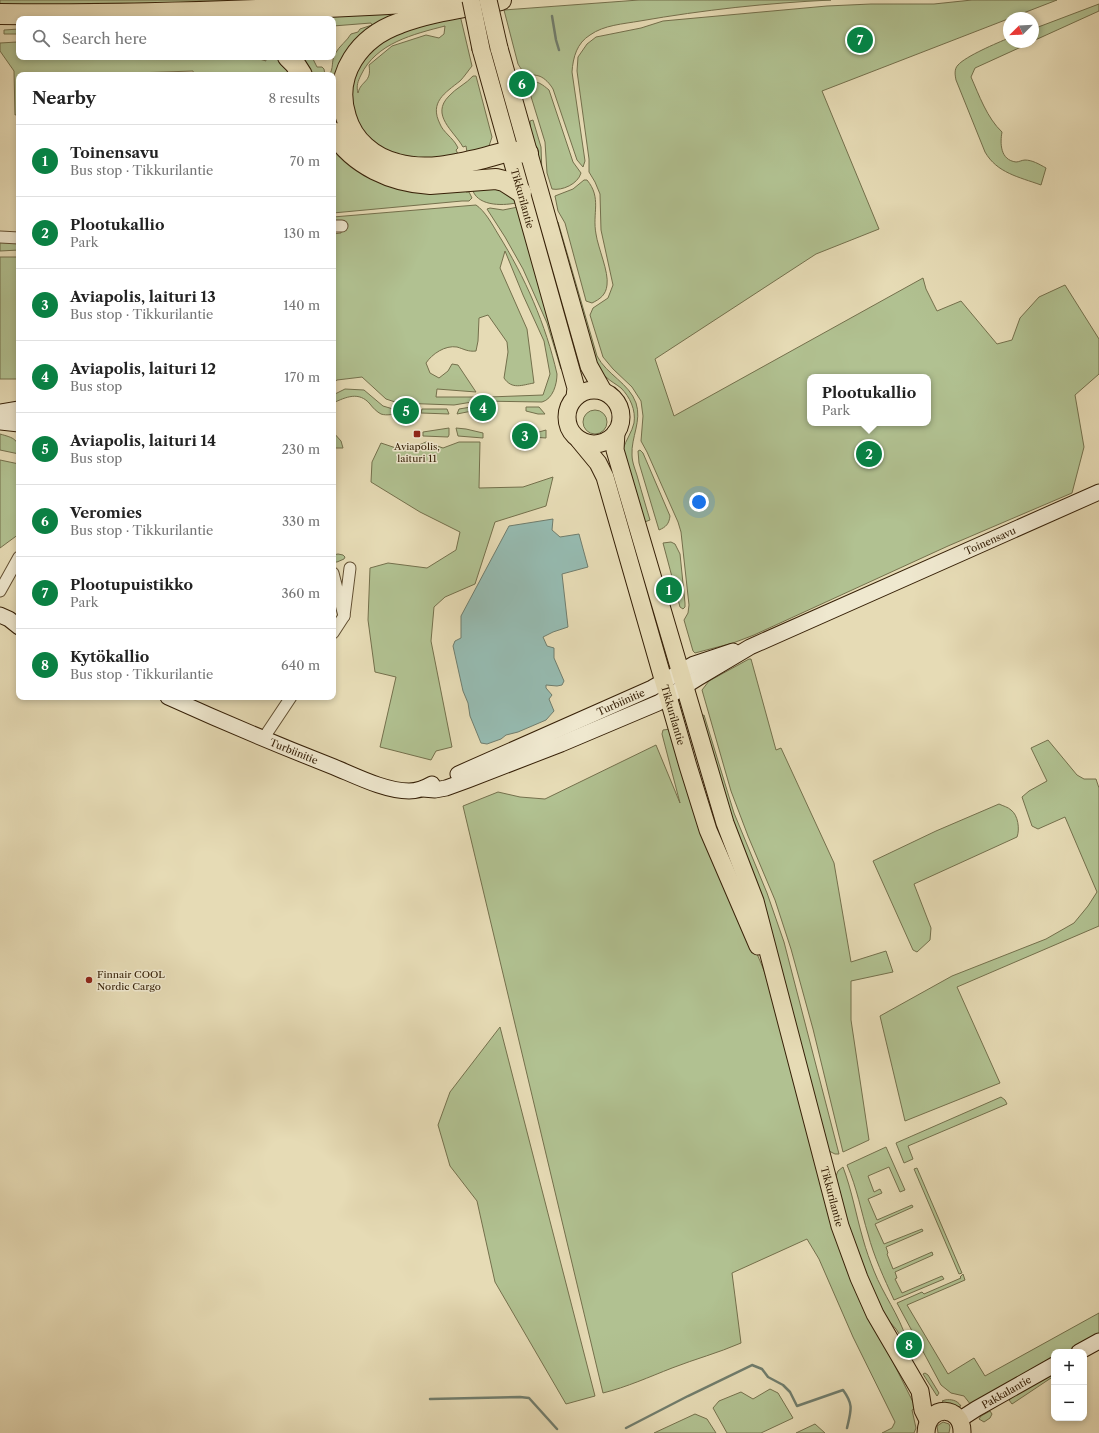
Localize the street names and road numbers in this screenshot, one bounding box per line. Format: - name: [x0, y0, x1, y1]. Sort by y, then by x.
- street label: Tikkurilantie: [508, 167, 537, 230]
- street label: Toinensavu: [963, 524, 1018, 558]
- street label: Tikkurilantie: [658, 683, 688, 747]
- street label: Turbiinitie: [595, 686, 647, 719]
- street label: Turbiinitie: [268, 736, 320, 767]
- street label: Tikkurilantie: [818, 1165, 846, 1229]
- street label: Pakkalantie: [979, 1373, 1034, 1412]

